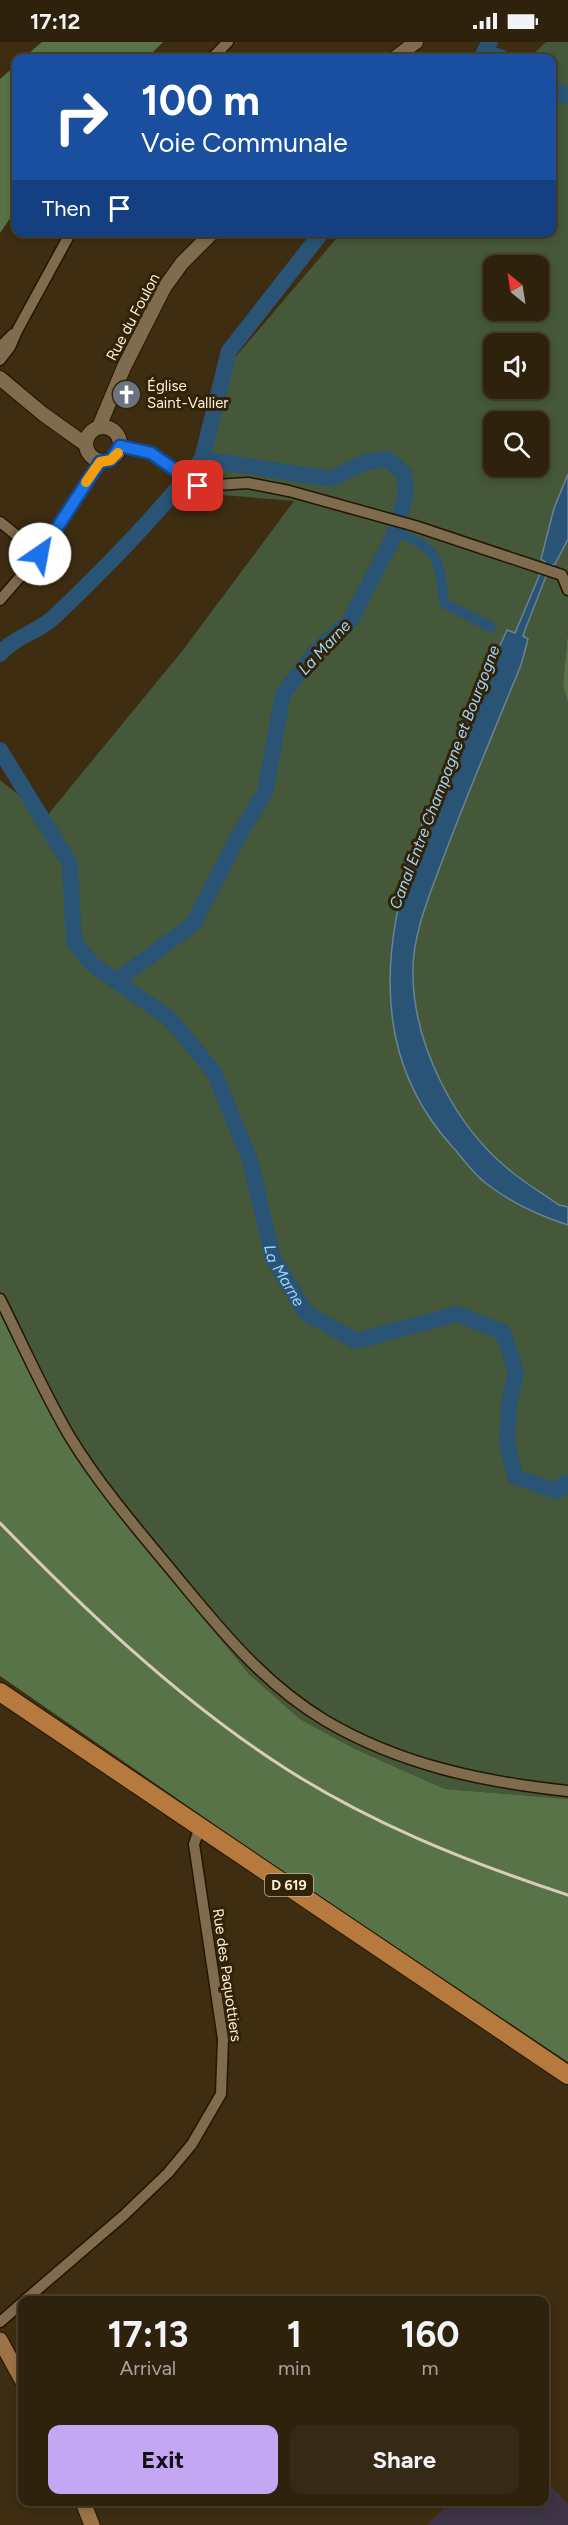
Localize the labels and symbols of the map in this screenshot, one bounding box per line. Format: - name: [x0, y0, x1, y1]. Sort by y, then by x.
- north arrow: [483, 255, 549, 321]
- street label: Rue du Foulon: [103, 270, 163, 364]
- place label: Église Saint-Vallier: [147, 377, 228, 412]
- church icon: Église Saint-Vallier: [110, 379, 142, 411]
- pin: [172, 460, 223, 511]
- position arrow: [8, 522, 72, 586]
- water label: La Marne: [294, 616, 355, 679]
- water label: Canal Entre Champagne et Bourgogne: [385, 642, 504, 912]
- water label: La Marne: [260, 1243, 309, 1310]
- road number: D 619: [265, 1874, 313, 1896]
- street label: Rue des Paquottiers: [209, 1907, 245, 2043]

